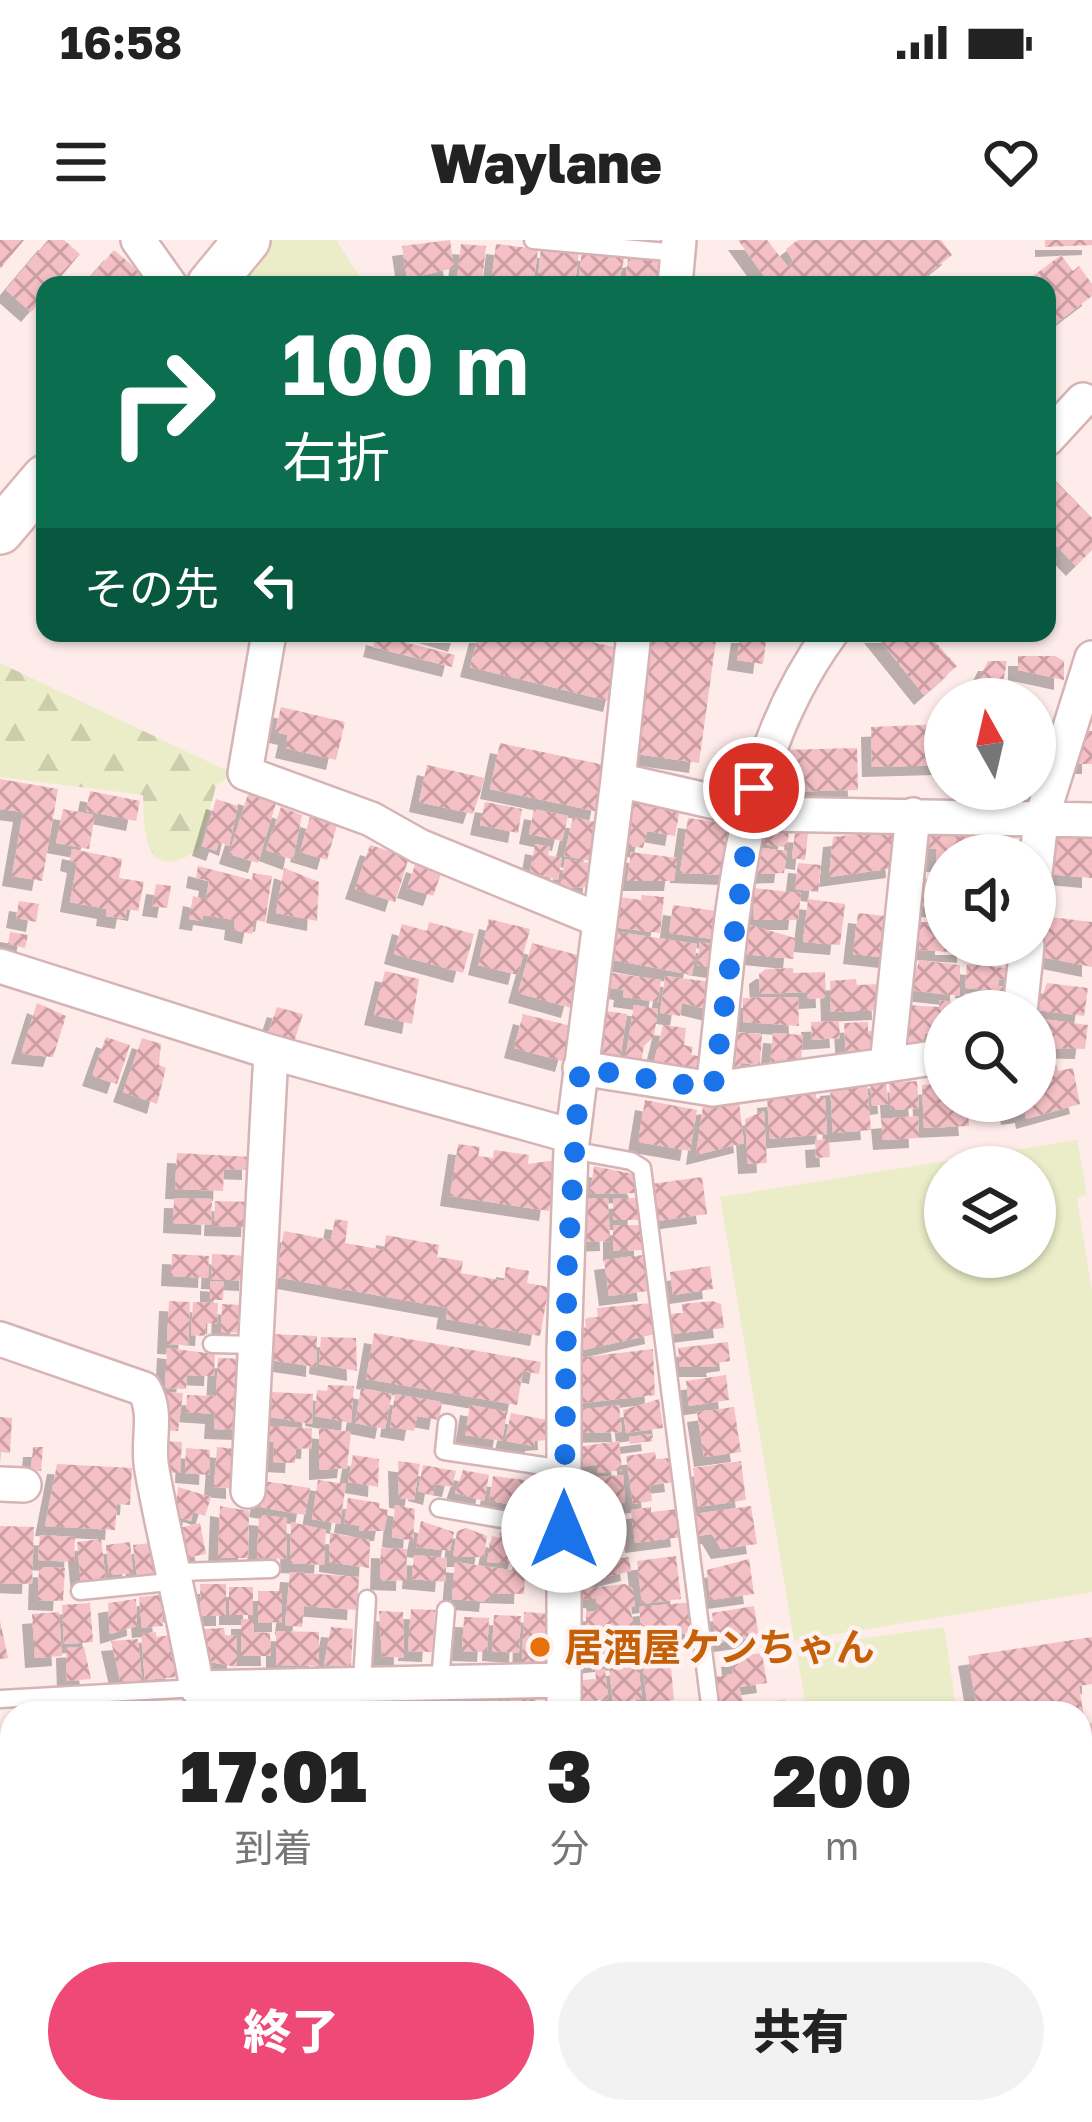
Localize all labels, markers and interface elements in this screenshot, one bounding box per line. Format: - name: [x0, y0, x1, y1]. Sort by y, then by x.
- text: 16:58: [60, 15, 182, 69]
- icon: menu: [48, 129, 114, 195]
- icon: heart: [978, 129, 1044, 195]
- text: Waylane: [430, 130, 662, 195]
- text: 100 m: [282, 313, 529, 413]
- icon: right: [84, 324, 240, 480]
- text: 右折: [282, 424, 390, 489]
- icon: left: [243, 552, 309, 618]
- text: その先: [84, 561, 219, 615]
- north arrow: [924, 678, 1056, 810]
- map controls: [924, 678, 1056, 1278]
- pin: [703, 737, 805, 839]
- icon: arrive: [721, 755, 787, 821]
- button: sound: [924, 834, 1056, 966]
- button: search: [924, 990, 1056, 1122]
- button: layers: [924, 1146, 1056, 1278]
- position arrow: [501, 1467, 627, 1593]
- place label: 居酒屋ケンちゃん: [564, 1623, 875, 1670]
- marker: 居酒屋ケンちゃん: [527, 1634, 553, 1660]
- text: 17:01: [180, 1731, 367, 1818]
- text: 3: [547, 1731, 592, 1818]
- text: 200: [772, 1736, 912, 1823]
- text: m: [825, 1822, 859, 1869]
- text: 到着: [234, 1824, 312, 1871]
- text: 分: [550, 1824, 589, 1871]
- button: 終了: [48, 1962, 534, 2100]
- button: 共有: [558, 1962, 1044, 2100]

